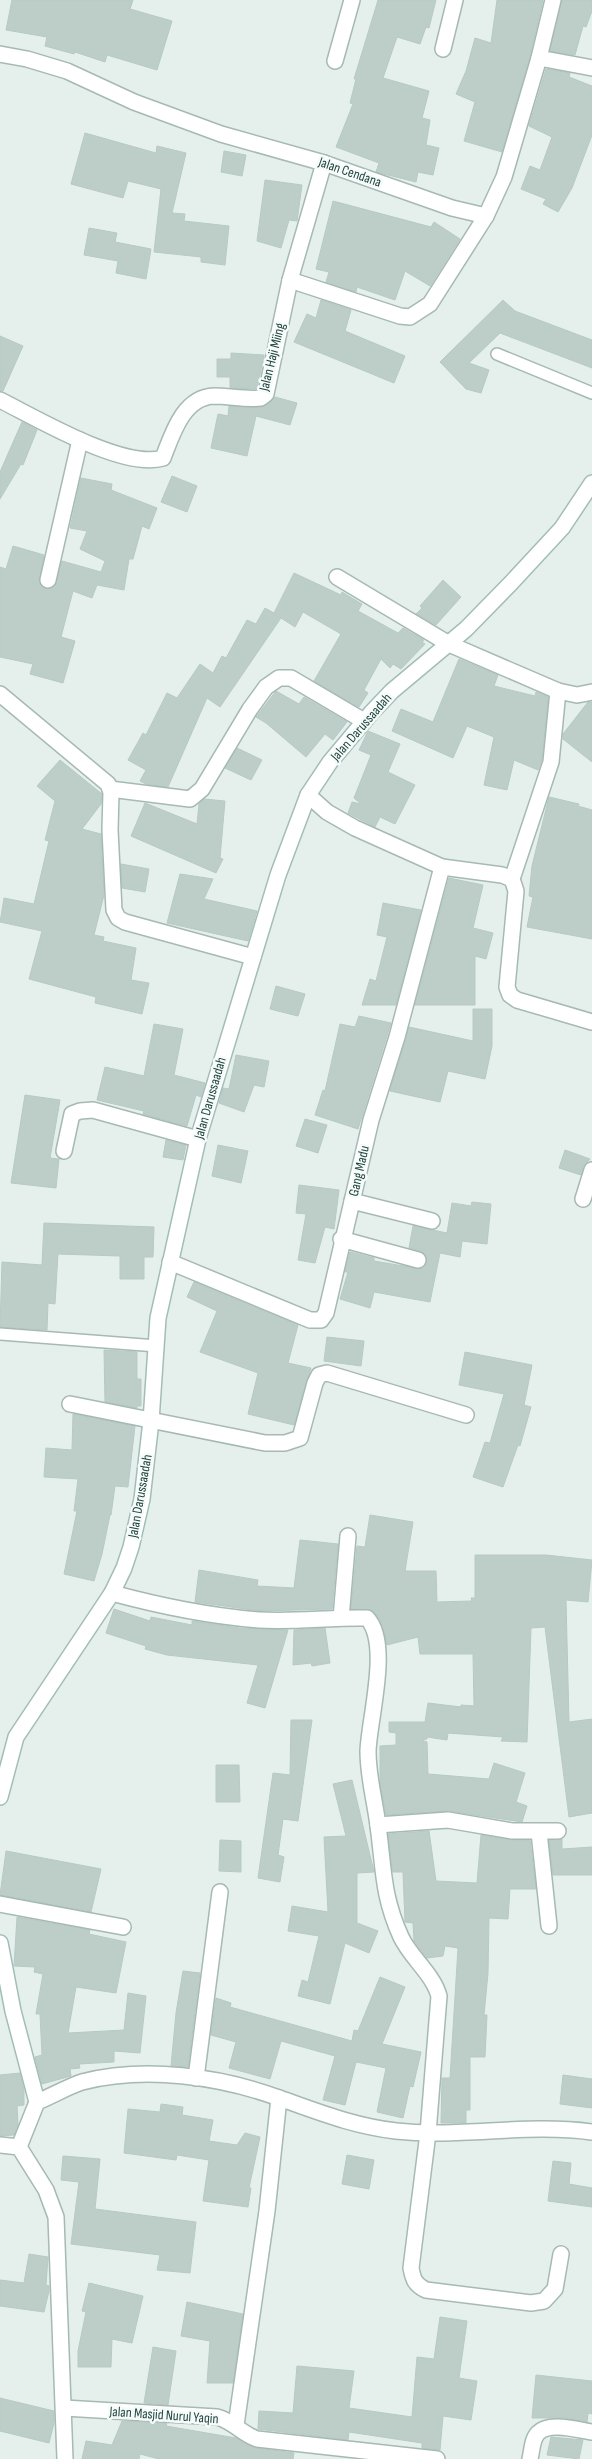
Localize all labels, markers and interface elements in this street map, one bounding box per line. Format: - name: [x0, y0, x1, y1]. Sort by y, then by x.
- street label: Jalan Cendana: [315, 153, 384, 191]
- street label: Jalan Haji Miing: [255, 321, 289, 394]
- street label: Jalan Darussaadah: [326, 690, 395, 765]
- street label: Jalan Darussaadah: [190, 1055, 230, 1142]
- street label: Gang Madu: [345, 1144, 373, 1198]
- street label: Jalan Darussaadah: [124, 1453, 156, 1540]
- street label: Jalan Masjid Nurul Yaqin: [108, 2403, 219, 2427]

